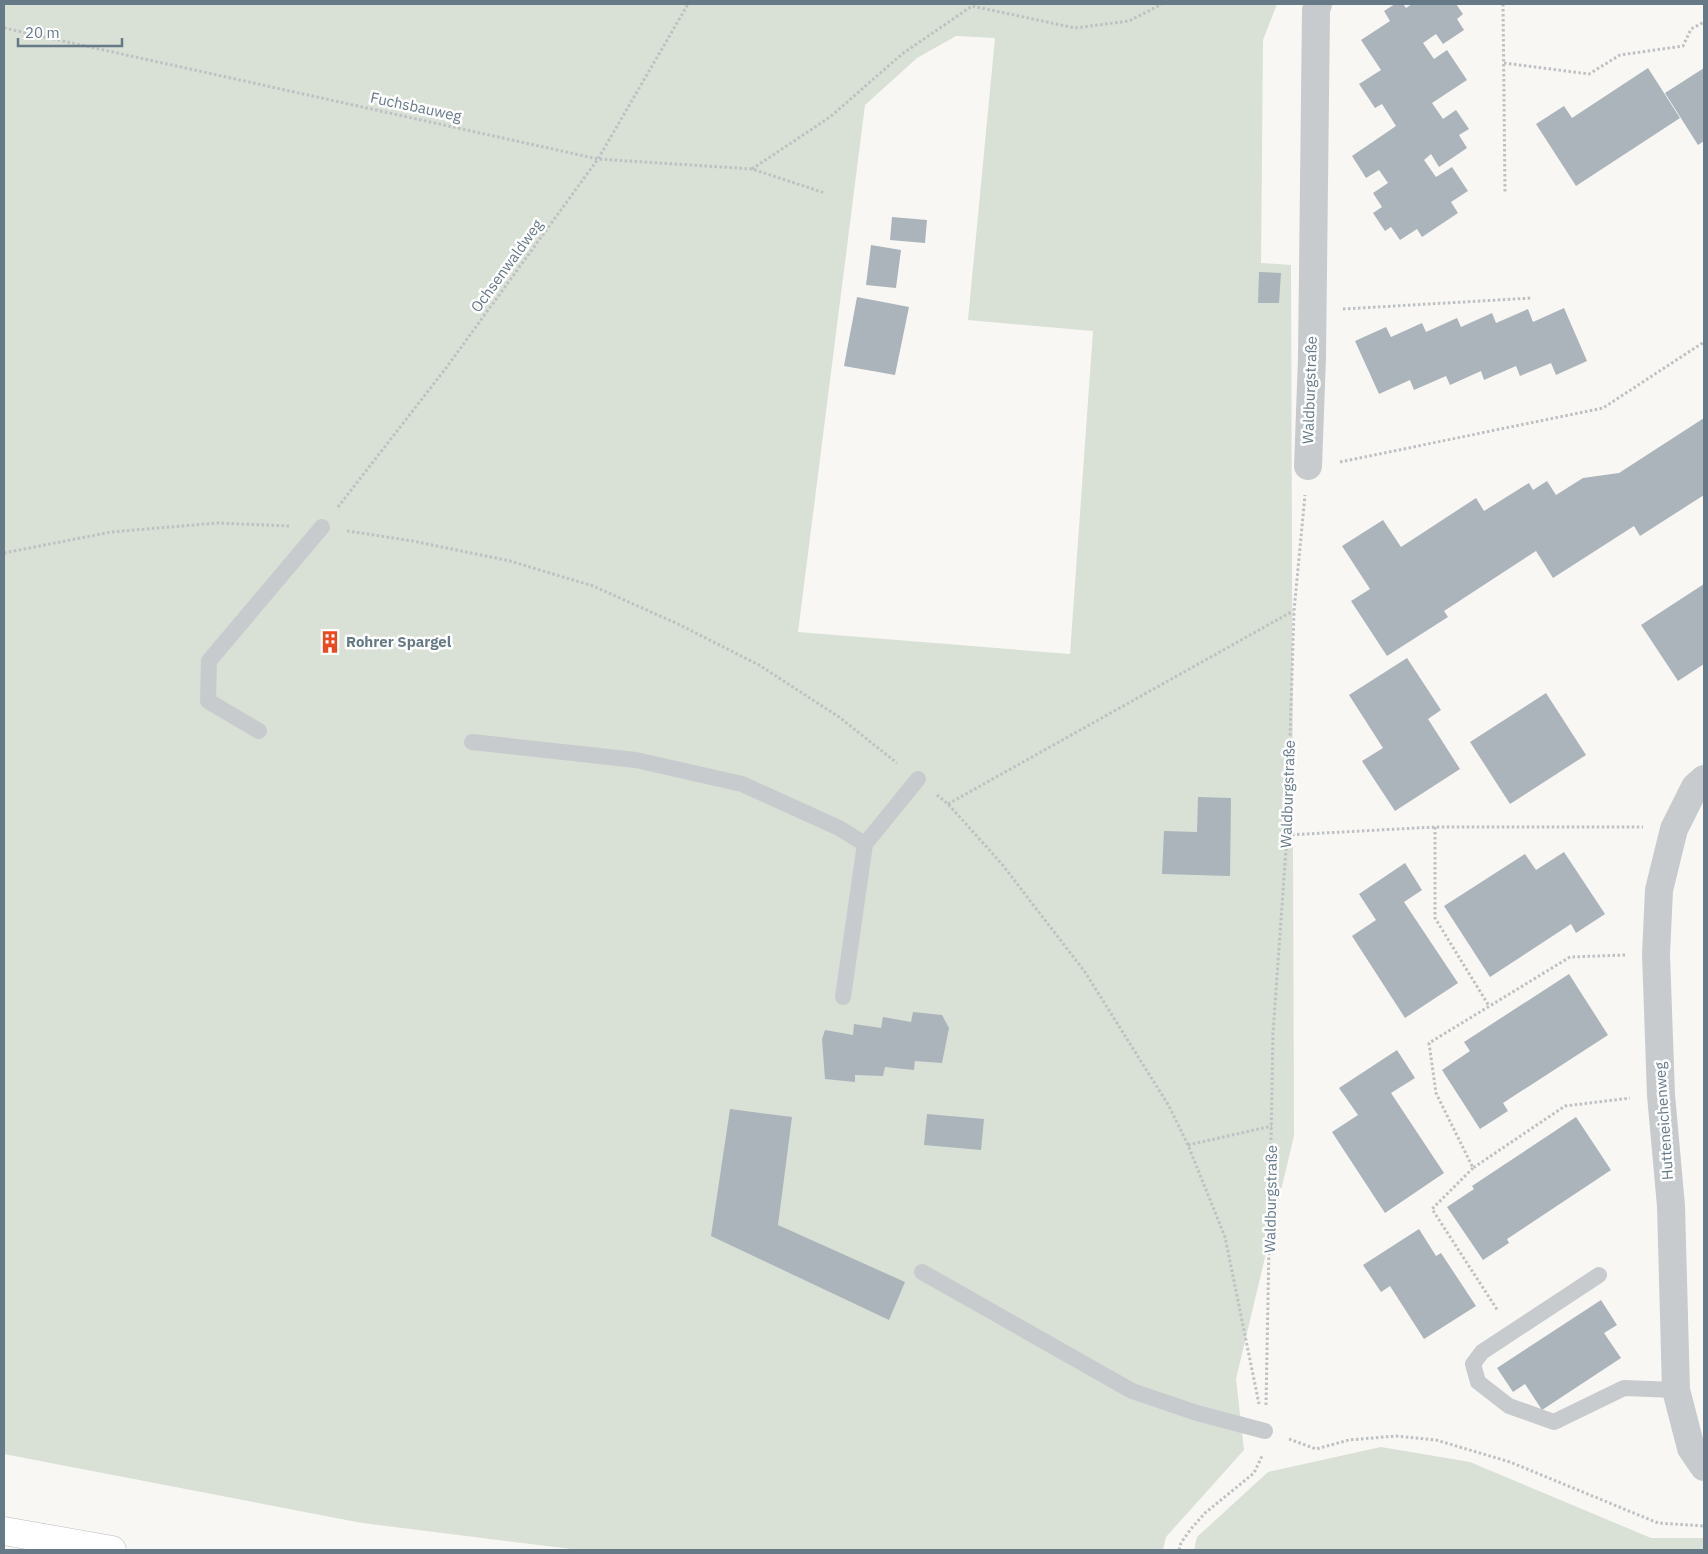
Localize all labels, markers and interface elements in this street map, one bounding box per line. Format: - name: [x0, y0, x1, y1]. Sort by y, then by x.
- scale bar: [18, 15, 121, 47]
- text: 20 m: [25, 23, 60, 42]
- street label: Fuchsbauweg: [369, 88, 464, 125]
- street label: Ochsenwaldweg: [466, 215, 547, 316]
- street label: Waldburgstraße: [1298, 336, 1321, 444]
- building icon: Rohrer Spargel: [317, 629, 343, 655]
- place label: Rohrer Spargel: [346, 632, 452, 651]
- street label: Waldburgstraße: [1276, 740, 1299, 848]
- street label: Hutteneichenweg: [1650, 1061, 1677, 1181]
- street label: Waldburgstraße: [1260, 1145, 1281, 1253]

